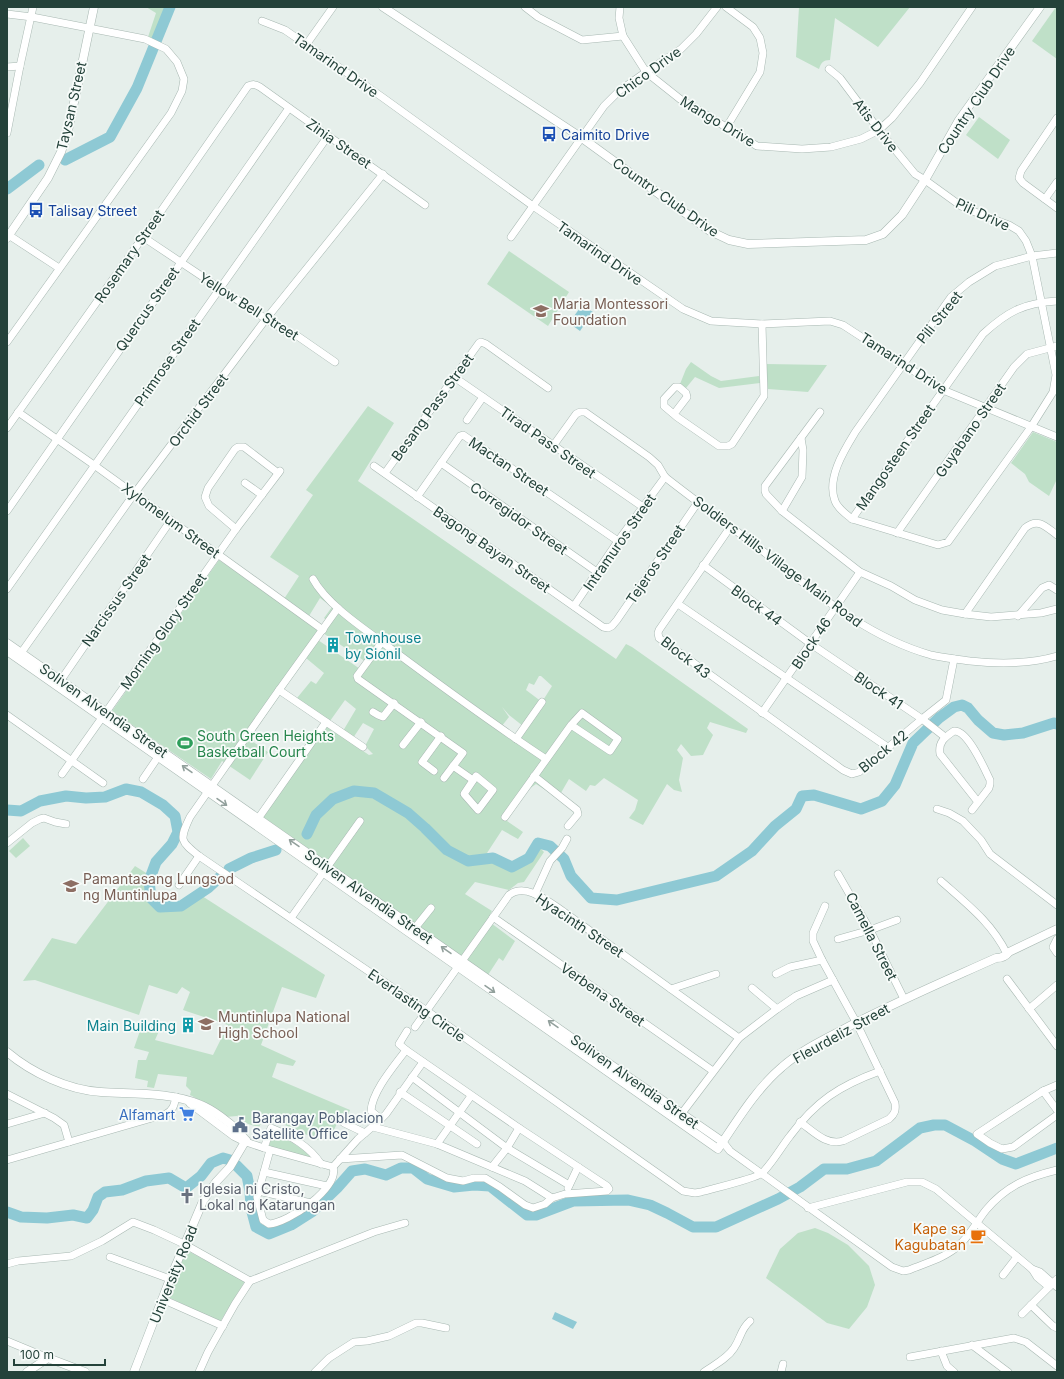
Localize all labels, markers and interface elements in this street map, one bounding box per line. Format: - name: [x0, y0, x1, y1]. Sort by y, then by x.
- street label: Tamarind Drive: [290, 29, 382, 101]
- street label: Chico Drive: [612, 43, 684, 101]
- street label: Country Club Drive: [934, 43, 1018, 157]
- street label: Taysan Street: [53, 60, 90, 152]
- street label: Mango Drive: [677, 92, 759, 150]
- street label: Atis Drive: [850, 95, 902, 155]
- street label: Zinia Street: [303, 114, 375, 172]
- bus stop icon: Caimito Drive: [540, 125, 558, 143]
- place label: Caimito Drive: [561, 126, 650, 143]
- street label: Country Club Drive: [609, 154, 723, 240]
- street label: Pili Drive: [953, 194, 1013, 234]
- bus stop icon: Talisay Street: [27, 201, 45, 219]
- place label: Talisay Street: [48, 202, 137, 219]
- street label: Rosemary Street: [91, 206, 168, 306]
- street label: Tamarind Drive: [554, 217, 646, 289]
- street label: Quercus Street: [112, 263, 183, 355]
- street label: Yellow Bell Street: [196, 268, 302, 344]
- street label: Pili Street: [913, 287, 966, 347]
- place label: Maria Montessori Foundation: [553, 295, 668, 328]
- school or university icon: Maria Montessori Foundation: [532, 302, 550, 320]
- street label: Primrose Street: [131, 315, 204, 409]
- street label: Tamarind Drive: [857, 329, 951, 397]
- street label: Besang Pass Street: [387, 350, 477, 464]
- street label: Orchid Street: [165, 370, 231, 450]
- street label: Guyabano Street: [931, 379, 1009, 480]
- street label: Mangosteen Street: [852, 400, 938, 513]
- street label: Tirad Pass Street: [497, 403, 600, 482]
- street label: Mactan Street: [466, 433, 553, 499]
- street label: Corregidor Street: [467, 478, 571, 558]
- street label: Xylomelum Street: [119, 479, 224, 562]
- street label: Intramuros Street: [579, 490, 659, 594]
- street label: Soldiers Hills Village Main Road: [690, 492, 866, 630]
- street label: Bagong Bayan Street: [430, 502, 554, 596]
- street label: Tejeros Street: [622, 521, 688, 607]
- street label: Narcissus Street: [78, 550, 154, 649]
- street label: Morning Glory Street: [116, 569, 210, 692]
- street label: Block 44: [728, 581, 786, 629]
- street label: Block 46: [788, 614, 834, 672]
- place label: Townhouse by Sionil: [345, 629, 421, 662]
- street label: Block 43: [658, 632, 714, 682]
- building icon: Townhouse by Sionil: [324, 636, 342, 654]
- street label: Soliven Alvendia Street: [37, 659, 172, 761]
- street label: Block 41: [851, 668, 907, 712]
- street label: Block 42: [855, 726, 911, 776]
- place label: South Green Heights Basketball Court: [197, 727, 334, 760]
- sports icon: South Green Heights Basketball Court: [176, 734, 194, 752]
- one-way arrow: [182, 765, 193, 773]
- one-way arrow: [217, 798, 228, 806]
- one-way arrow: [288, 839, 299, 847]
- street label: Soliven Alvendia Street: [302, 845, 437, 947]
- place label: Pamantasang Lungsod ng Muntinlupa: [83, 870, 234, 903]
- school or university icon: Pamantasang Lungsod ng Muntinlupa: [62, 877, 80, 895]
- street label: Hyacinth Street: [533, 889, 627, 961]
- street label: Camella Street: [842, 889, 902, 983]
- one-way arrow: [441, 946, 452, 954]
- street label: Verbena Street: [558, 959, 649, 1030]
- street label: Everlasting Circle: [365, 965, 469, 1045]
- one-way arrow: [484, 985, 495, 993]
- street label: Fleurdeliz Street: [790, 999, 893, 1067]
- place label: Muntinlupa National High School: [218, 1008, 350, 1041]
- school or university icon: Muntinlupa National High School: [197, 1015, 215, 1033]
- building icon: Main Building: [179, 1016, 197, 1034]
- place label: Main Building: [87, 1017, 176, 1034]
- one-way arrow: [547, 1020, 558, 1028]
- street label: Soliven Alvendia Street: [568, 1030, 703, 1132]
- supermarket icon: Alfamart: [178, 1105, 196, 1123]
- place label: Alfamart: [119, 1106, 175, 1123]
- place label: Barangay Poblacion Satellite Office: [252, 1109, 384, 1142]
- public building icon: Barangay Poblacion Satellite Office: [231, 1116, 249, 1134]
- place label: Iglesia ni Cristo, Lokal ng Katarungan: [199, 1180, 335, 1213]
- church icon: Iglesia ni Cristo, Lokal ng Katarungan: [178, 1187, 196, 1205]
- place label: Kape sa Kagubatan: [895, 1220, 966, 1253]
- street label: University Road: [146, 1222, 200, 1326]
- cafe icon: Kape sa Kagubatan: [969, 1227, 987, 1245]
- scale bar: [14, 1341, 105, 1367]
- text: 100 m: [20, 1347, 54, 1362]

